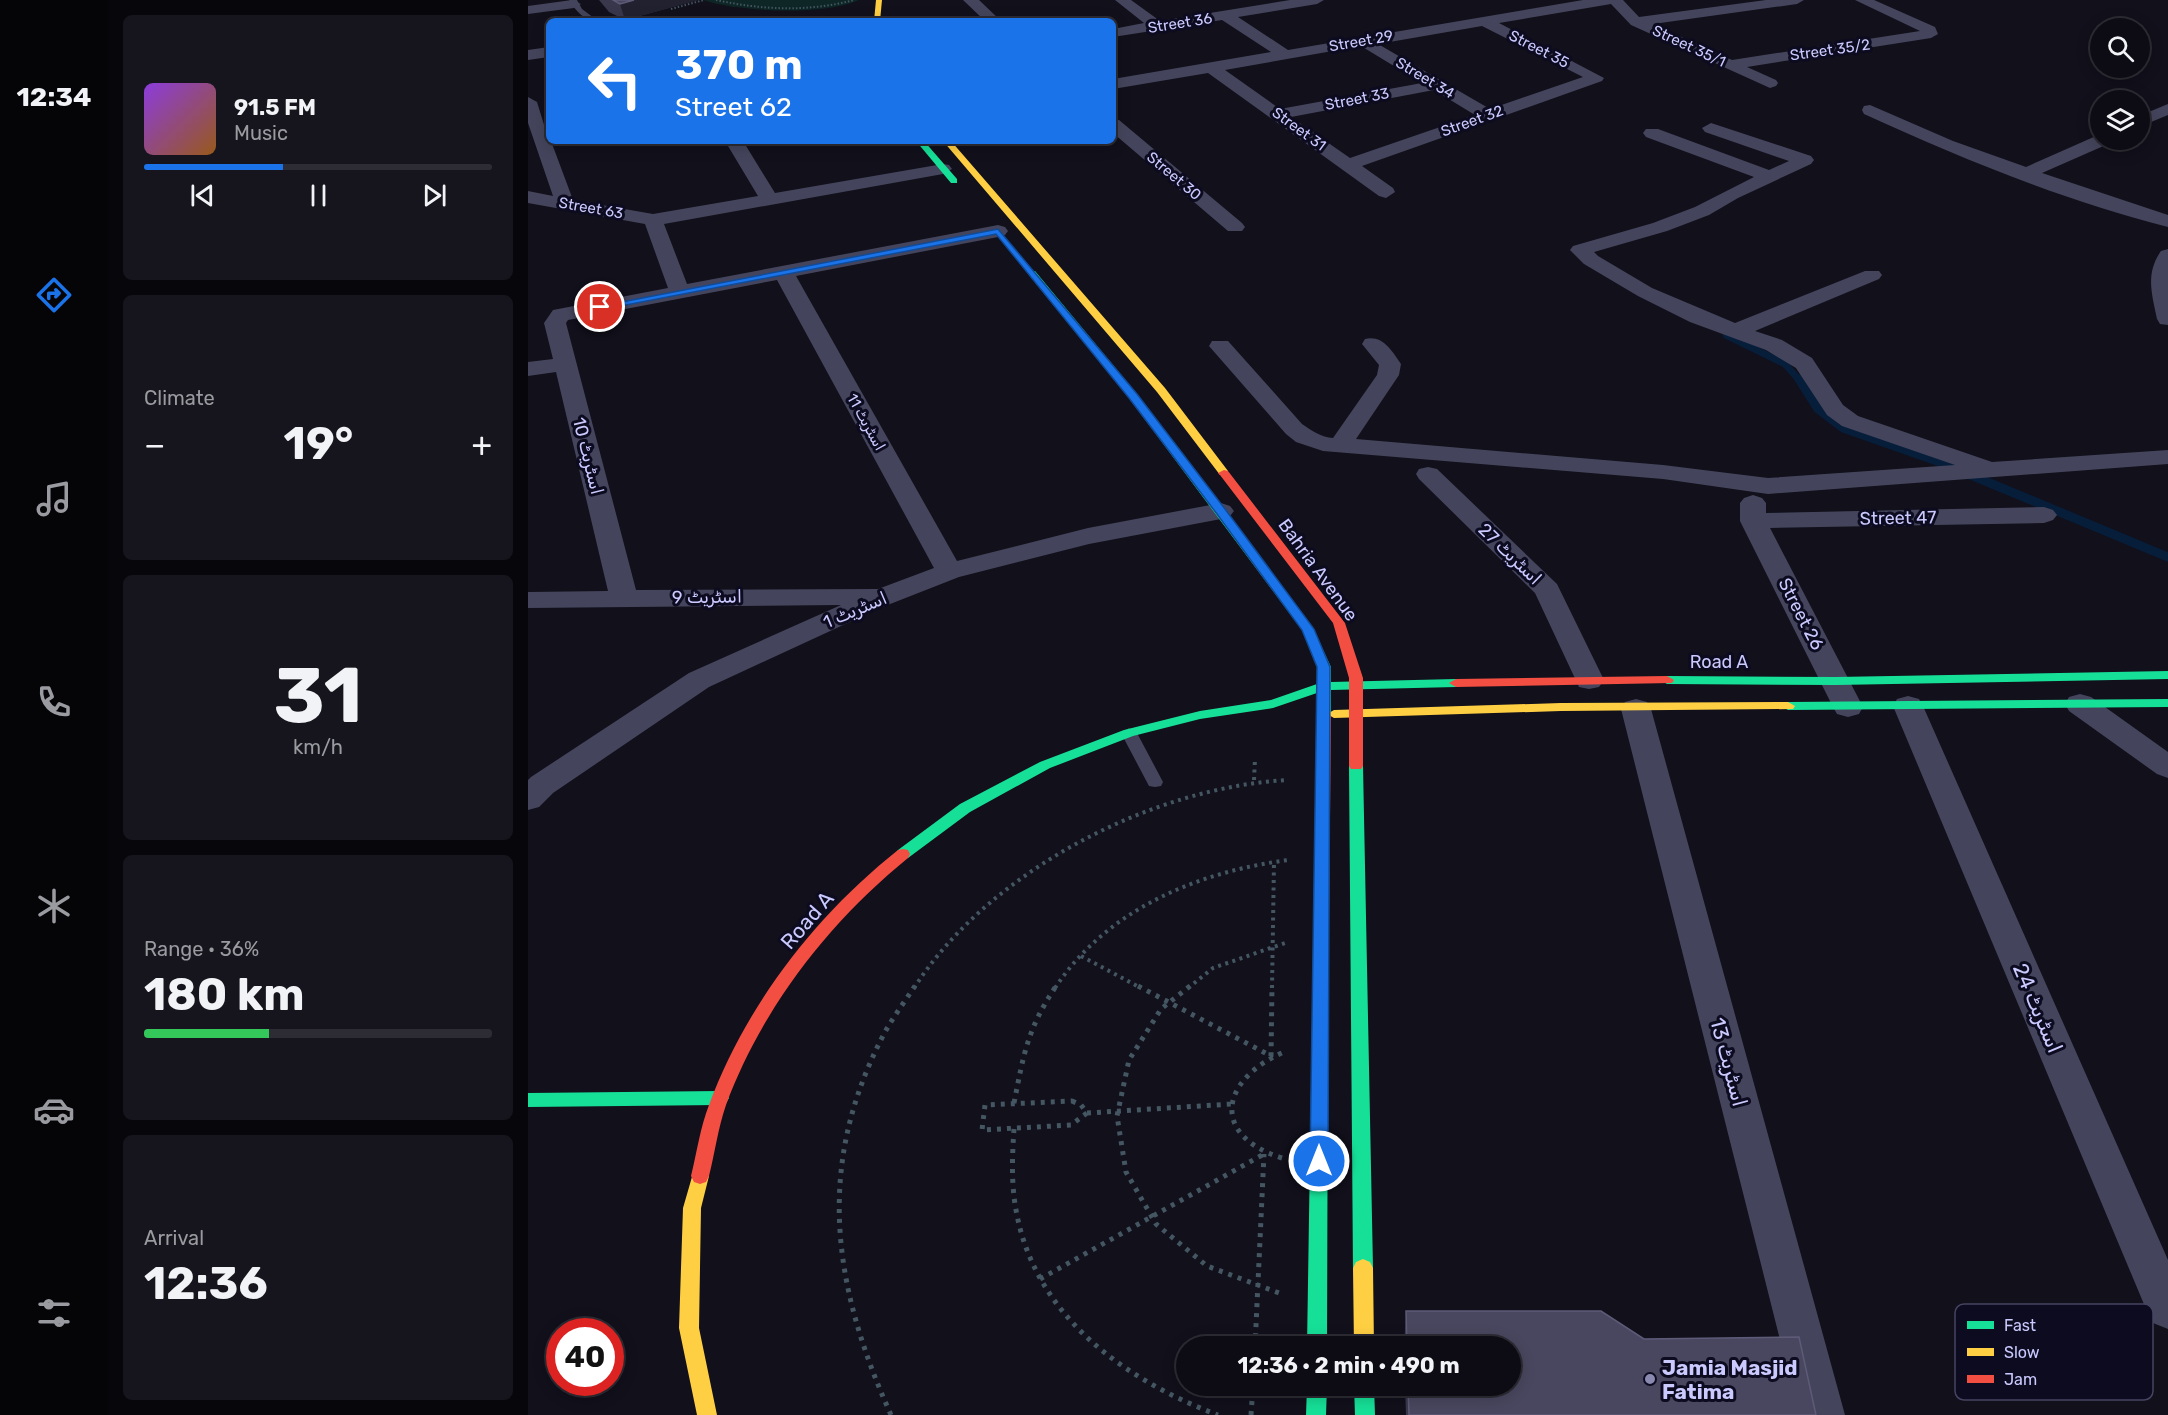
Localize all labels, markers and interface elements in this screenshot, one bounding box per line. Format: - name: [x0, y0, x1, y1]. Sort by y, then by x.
- street label: Street 36: [1146, 9, 1214, 37]
- map controls: [2090, 18, 2150, 150]
- button: search: [2090, 18, 2150, 78]
- street label: Street 35/1: [1650, 21, 1728, 71]
- street label: Street 29: [1328, 26, 1395, 55]
- street label: Street 35: [1506, 26, 1572, 72]
- street label: Street 35/2: [1789, 35, 1871, 65]
- text: 370 m: [675, 40, 803, 90]
- icon: left: [576, 42, 654, 120]
- street label: Street 34: [1392, 53, 1458, 103]
- text: 12:34: [16, 81, 92, 113]
- street label: Street 33: [1323, 84, 1391, 114]
- button: layers: [2090, 90, 2150, 150]
- text: Street 62: [675, 91, 792, 123]
- text: 91.5 FM: [234, 94, 316, 121]
- street label: Street 32: [1438, 101, 1506, 141]
- street label: Street 31: [1269, 103, 1329, 155]
- text: Music: [234, 121, 288, 145]
- street label: Street 30: [1143, 148, 1205, 204]
- icon: previous: [186, 179, 219, 212]
- icon: pause: [302, 179, 335, 212]
- icon: next: [418, 179, 451, 212]
- street label: Street 63: [557, 193, 625, 223]
- icon: directions: [33, 274, 75, 316]
- pin: [574, 281, 625, 332]
- icon: arrive: [583, 290, 616, 323]
- text: Climate: [144, 386, 215, 410]
- street label: اسٹریٹ 11: [843, 390, 889, 454]
- street label: اسٹریٹ 10: [568, 415, 608, 497]
- text: 19°: [284, 417, 353, 470]
- text: −: [144, 425, 165, 464]
- text: +: [471, 425, 492, 464]
- icon: music: [33, 478, 75, 520]
- street label: Street 47: [1860, 506, 1936, 530]
- street label: Bahria Avenue: [1274, 515, 1362, 625]
- street label: اسٹریٹ 27: [1474, 519, 1546, 589]
- street label: Street 26: [1774, 574, 1829, 654]
- street label: اسٹریٹ 9: [672, 585, 742, 609]
- street label: اسٹریٹ 1: [820, 587, 890, 633]
- text: 31: [273, 649, 363, 742]
- street label: Road A: [1690, 651, 1748, 673]
- icon: phone: [33, 681, 75, 723]
- text: km/h: [293, 735, 343, 759]
- icon: climate: [33, 885, 75, 927]
- street label: Road A: [775, 886, 839, 954]
- text: Range · 36%: [144, 937, 259, 961]
- street label: اسٹریٹ 24: [2008, 960, 2068, 1056]
- text: 180 km: [144, 968, 305, 1021]
- street label: اسٹریٹ 13: [1705, 1015, 1753, 1109]
- icon: car: [33, 1089, 75, 1131]
- position arrow: [1287, 1129, 1351, 1193]
- text: Arrival: [144, 1226, 204, 1250]
- text: 12:36: [144, 1257, 268, 1310]
- icon: filters: [33, 1292, 75, 1334]
- legend: [1955, 1304, 2153, 1400]
- text: Fast: [2004, 1316, 2036, 1335]
- speed limit sign: 40: [546, 1318, 624, 1396]
- text: Slow: [2004, 1343, 2040, 1362]
- text: 12:36 · 2 min · 490 m: [1237, 1352, 1460, 1379]
- place label: Jamia Masjid Fatima: [1662, 1355, 1798, 1404]
- text: Jam: [2004, 1370, 2037, 1389]
- marker: Jamia Masjid Fatima: [1643, 1372, 1657, 1386]

